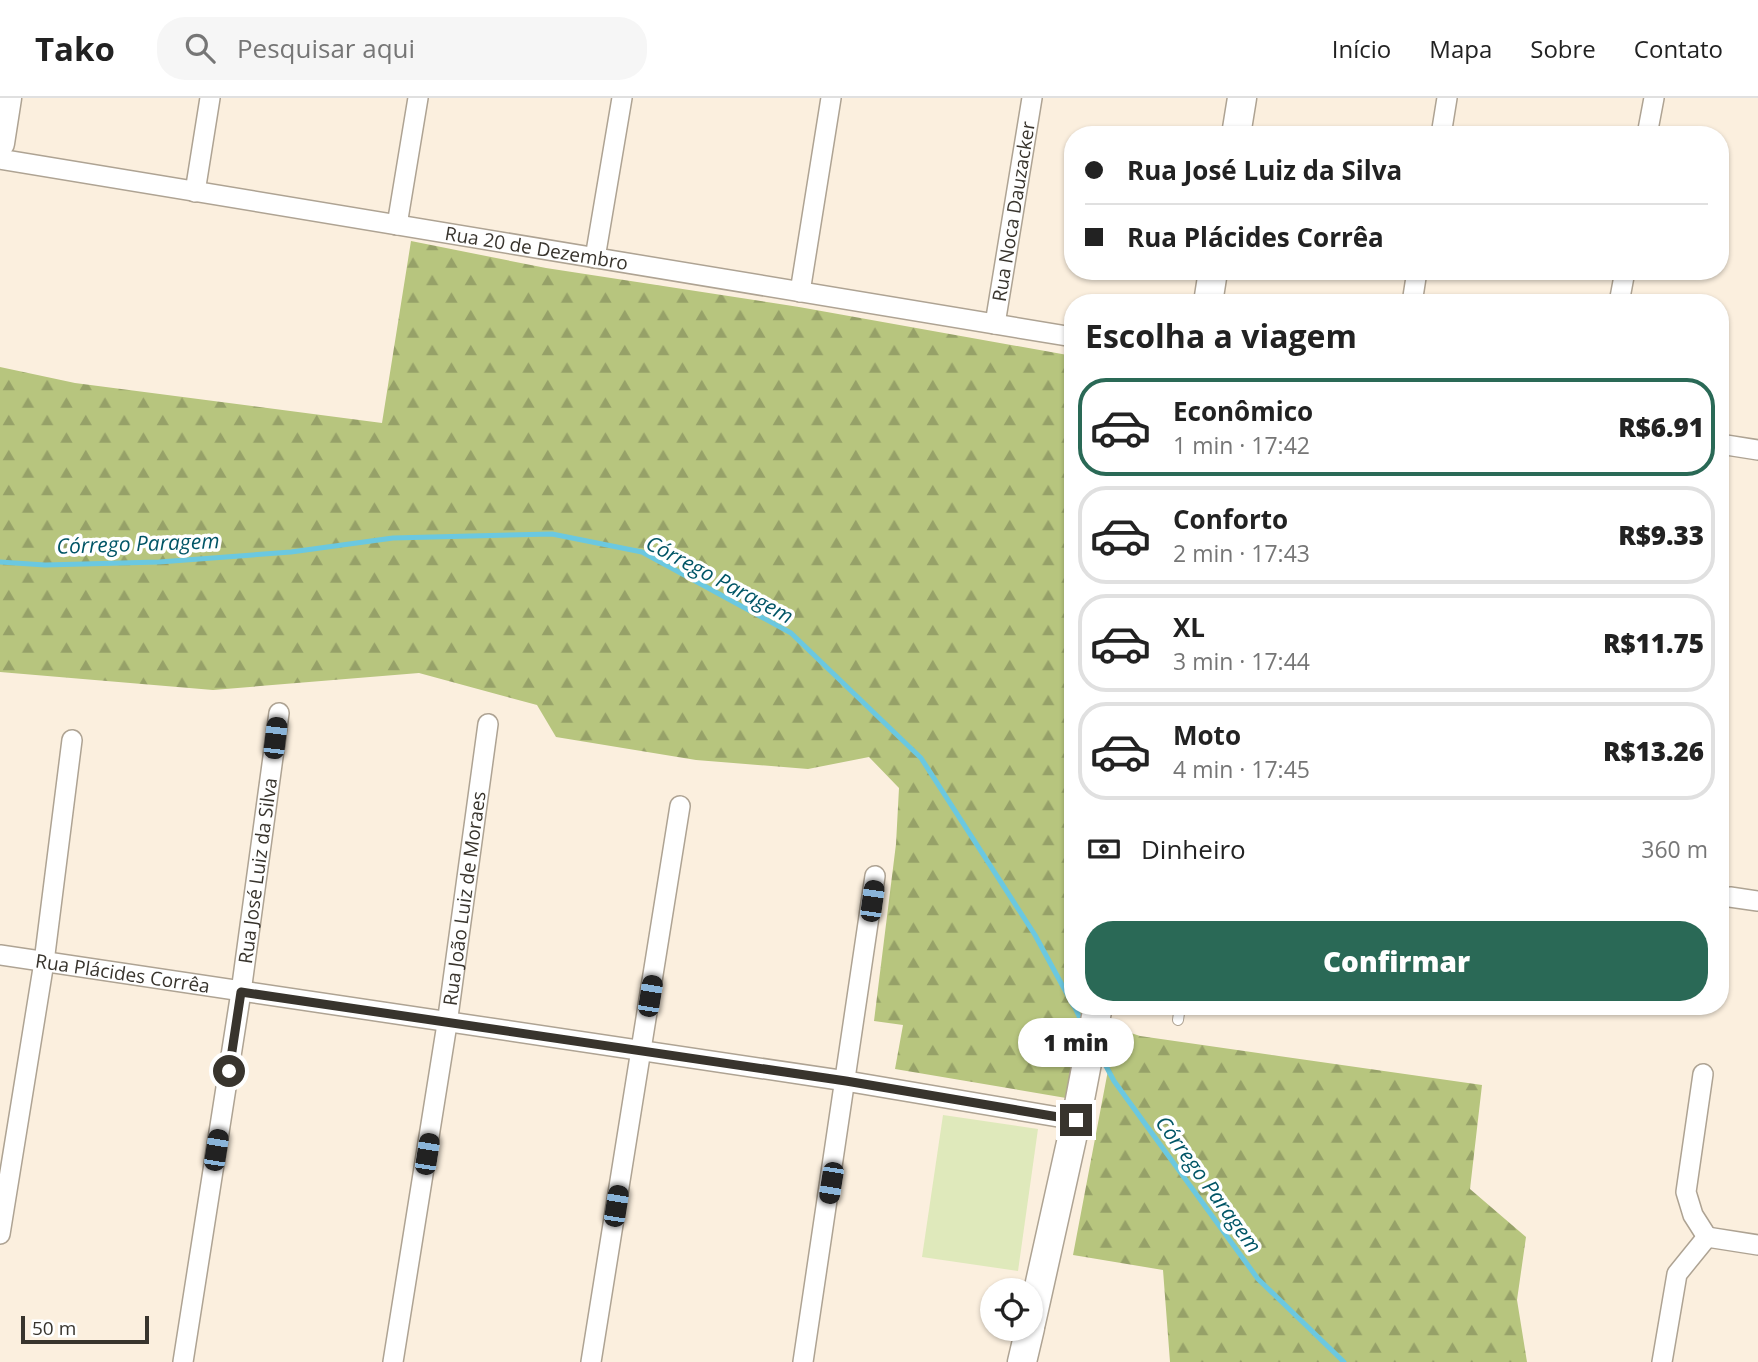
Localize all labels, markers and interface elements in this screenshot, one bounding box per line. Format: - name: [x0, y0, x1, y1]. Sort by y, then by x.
- search box: [157, 17, 647, 80]
- text: Tako: [35, 26, 115, 71]
- icon: search: [181, 29, 219, 67]
- text: Pesquisar aqui: [237, 30, 415, 66]
- text: Início: [1332, 32, 1391, 65]
- text: Mapa: [1429, 32, 1492, 65]
- text: Sobre: [1530, 32, 1596, 65]
- text: Contato: [1634, 32, 1723, 65]
- street label: Rua Noca Dauzacker: [986, 119, 1041, 304]
- text: Rua José Luiz da Silva: [1127, 152, 1402, 188]
- text: Rua Plácides Corrêa: [1127, 219, 1384, 255]
- street label: Rua 20 de Dezembro: [443, 220, 630, 276]
- text: Escolha a viagem: [1085, 314, 1357, 357]
- text: Econômico: [1173, 393, 1313, 429]
- icon: car: [1089, 396, 1152, 459]
- text: R$6.91: [1618, 409, 1704, 445]
- text: 1 min · 17:42: [1173, 429, 1310, 461]
- text: Conforto: [1173, 501, 1288, 537]
- icon: car: [1089, 504, 1152, 567]
- text: R$9.33: [1618, 517, 1704, 553]
- water label: Córrego Paragem: [56, 526, 220, 560]
- water label: Córrego Paragem: [641, 528, 799, 630]
- text: 2 min · 17:43: [1173, 537, 1310, 569]
- text: XL: [1173, 609, 1205, 645]
- icon: car: [1089, 612, 1152, 675]
- text: R$11.75: [1603, 625, 1704, 661]
- text: 3 min · 17:44: [1173, 645, 1310, 677]
- car: [263, 716, 288, 760]
- text: Moto: [1173, 717, 1241, 753]
- icon: car: [1089, 720, 1152, 783]
- text: R$13.26: [1603, 733, 1704, 769]
- text: 4 min · 17:45: [1173, 753, 1310, 785]
- street label: Rua José Luiz da Silva: [232, 776, 283, 965]
- street label: Rua João Luiz de Moraes: [437, 789, 492, 1007]
- icon: cash: [1085, 830, 1123, 868]
- text: Dinheiro: [1141, 831, 1246, 867]
- text: 360 m: [1641, 833, 1708, 865]
- car: [859, 879, 886, 923]
- button: Confirmar: [1085, 921, 1708, 1001]
- street label: Rua Plácides Corrêa: [34, 947, 212, 999]
- car: [637, 974, 664, 1018]
- callout: 1 min: [1018, 1018, 1134, 1068]
- text: 1 min: [1043, 1026, 1109, 1058]
- route start: [213, 1055, 245, 1087]
- route end: [1060, 1104, 1092, 1136]
- water label: Córrego Paragem: [1150, 1110, 1268, 1258]
- car: [203, 1128, 230, 1172]
- car: [414, 1132, 441, 1176]
- car: [818, 1161, 845, 1205]
- car: [603, 1184, 630, 1228]
- map controls: [980, 1278, 1043, 1341]
- button: locate: [980, 1278, 1043, 1341]
- scale bar: [21, 1313, 149, 1345]
- text: 50 m: [32, 1315, 76, 1341]

